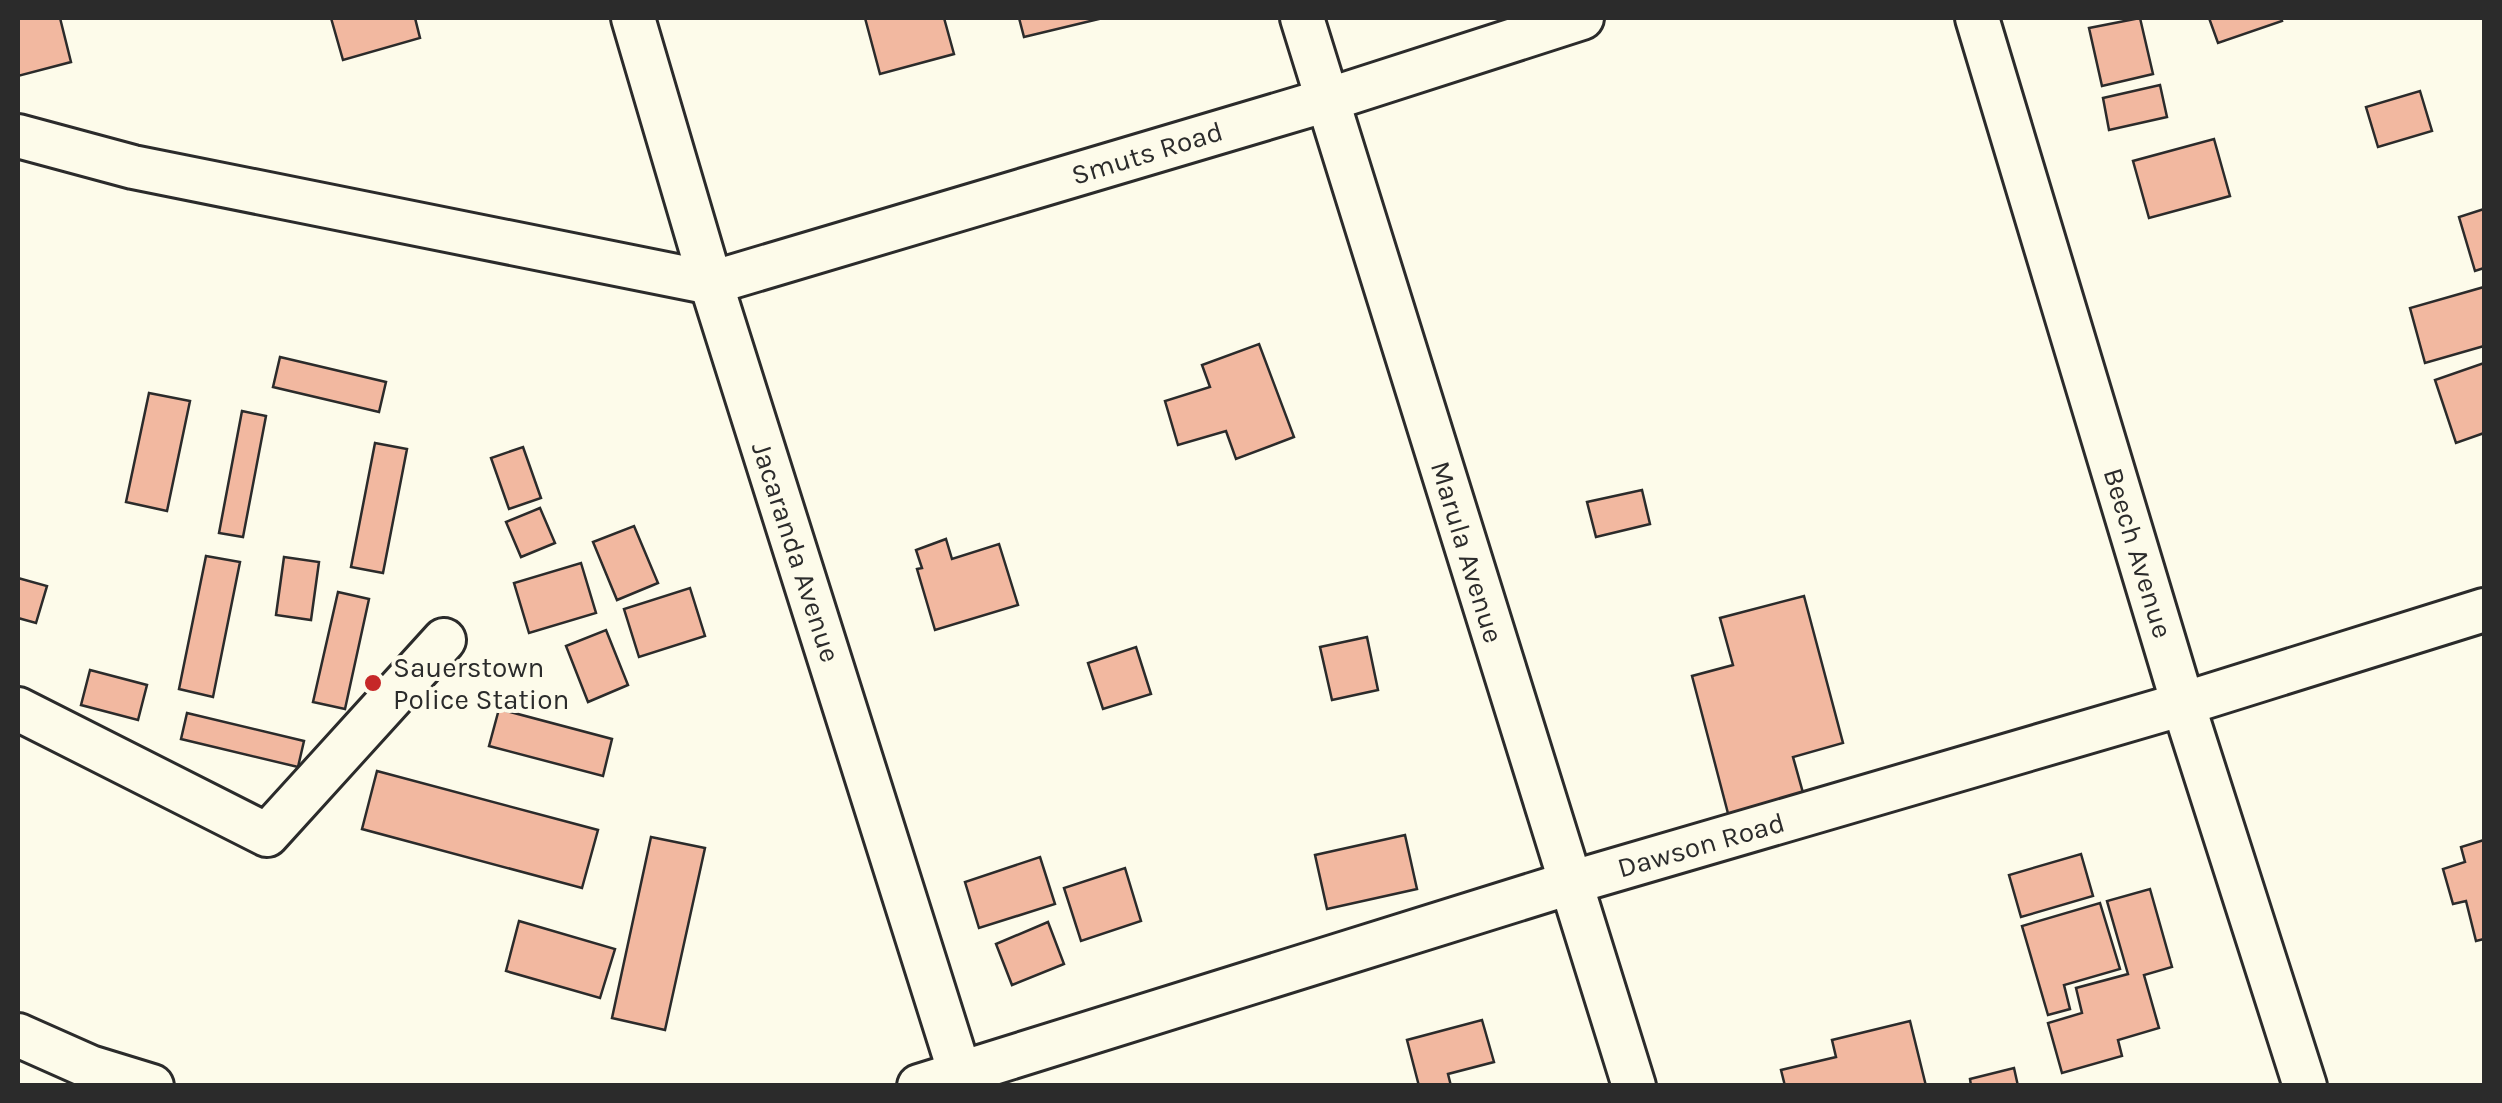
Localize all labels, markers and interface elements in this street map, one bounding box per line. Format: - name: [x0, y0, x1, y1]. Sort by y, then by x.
- street label: Smuts Road: [1067, 114, 1227, 192]
- street label: Jacaranda Avenue: [745, 438, 847, 666]
- street label: Marula Avenue: [1424, 457, 1510, 647]
- street label: Beech Avenue: [2096, 464, 2180, 642]
- place label: Sauerstown Police Station: [393, 651, 569, 716]
- marker: Sauerstown Police Station: [362, 672, 384, 694]
- street label: Dawson Road: [1614, 805, 1788, 885]

